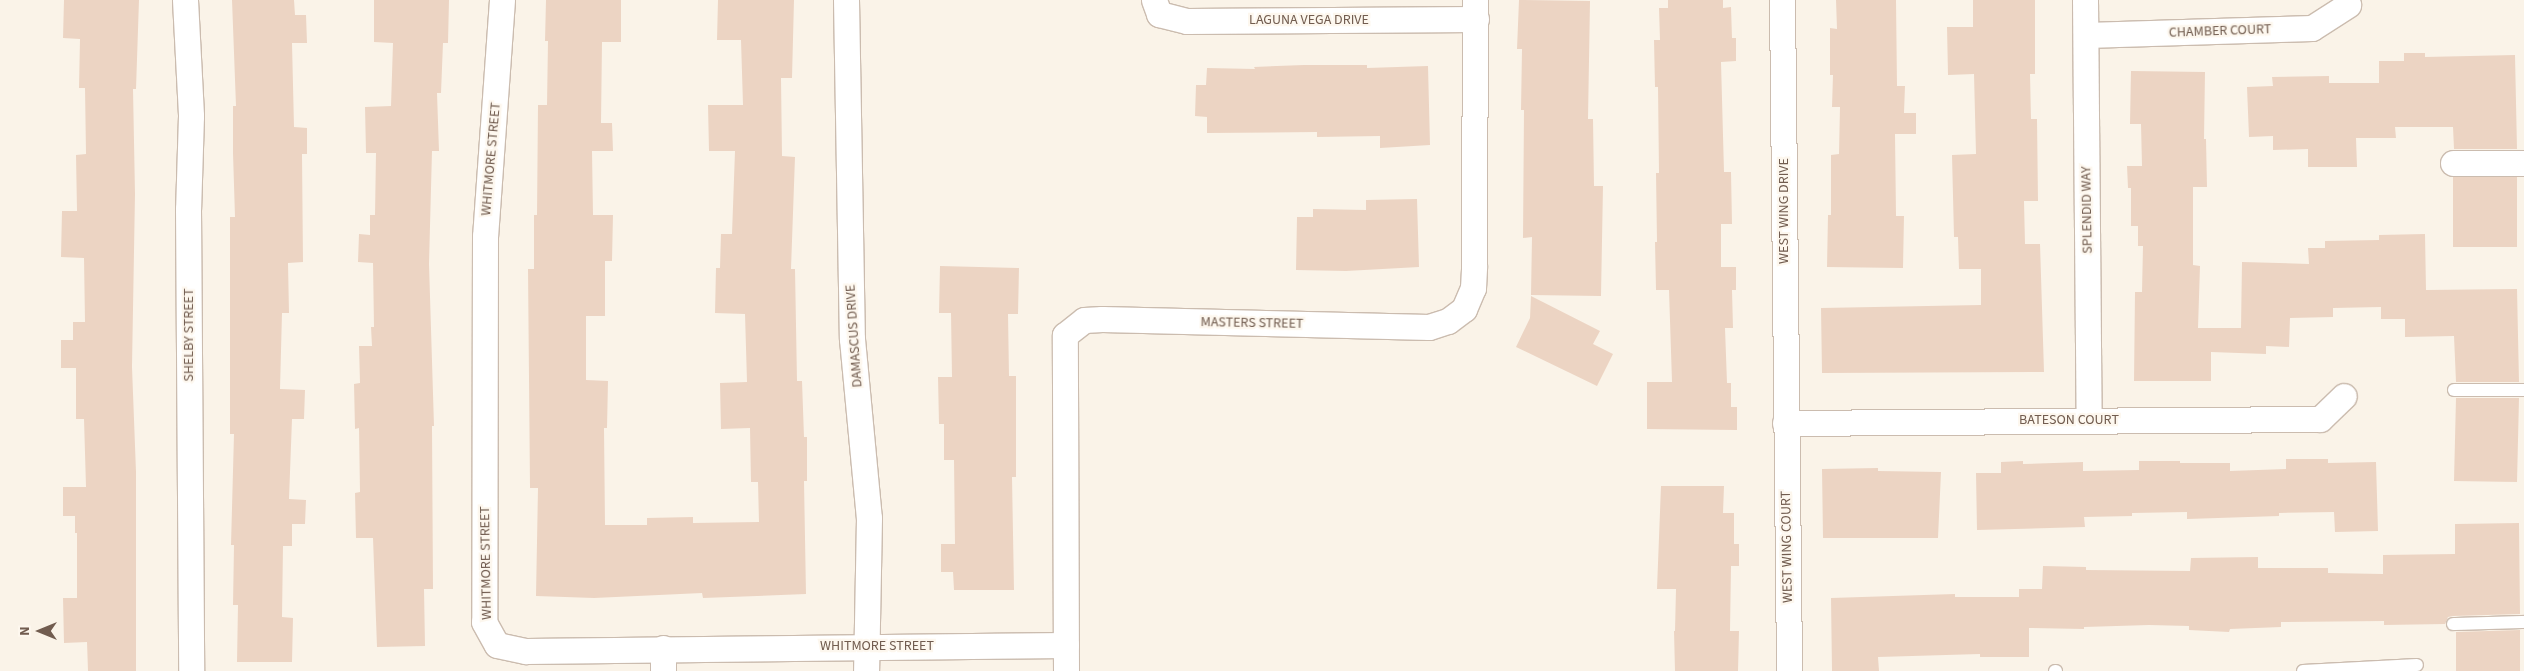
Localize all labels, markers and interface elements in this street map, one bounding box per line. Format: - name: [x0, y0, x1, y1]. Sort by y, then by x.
- street label: LAGUNA VEGA DRIVE: [1249, 12, 1369, 28]
- street label: CHAMBER COURT: [2169, 21, 2271, 41]
- street label: WHITMORE STREET: [478, 102, 504, 216]
- street label: WEST WING DRIVE: [1776, 158, 1792, 264]
- street label: SPLENDID WAY: [2078, 166, 2096, 254]
- street label: DAMASCUS DRIVE: [842, 284, 866, 388]
- street label: SHELBY STREET: [181, 288, 197, 382]
- street label: MASTERS STREET: [1200, 314, 1304, 332]
- street label: BATESON COURT: [2019, 412, 2119, 428]
- street label: WEST WING COURT: [1778, 491, 1796, 603]
- street label: WHITMORE STREET: [477, 506, 495, 620]
- north arrow: [15, 606, 65, 656]
- text: N: [15, 626, 35, 636]
- street label: WHITMORE STREET: [820, 638, 934, 654]

